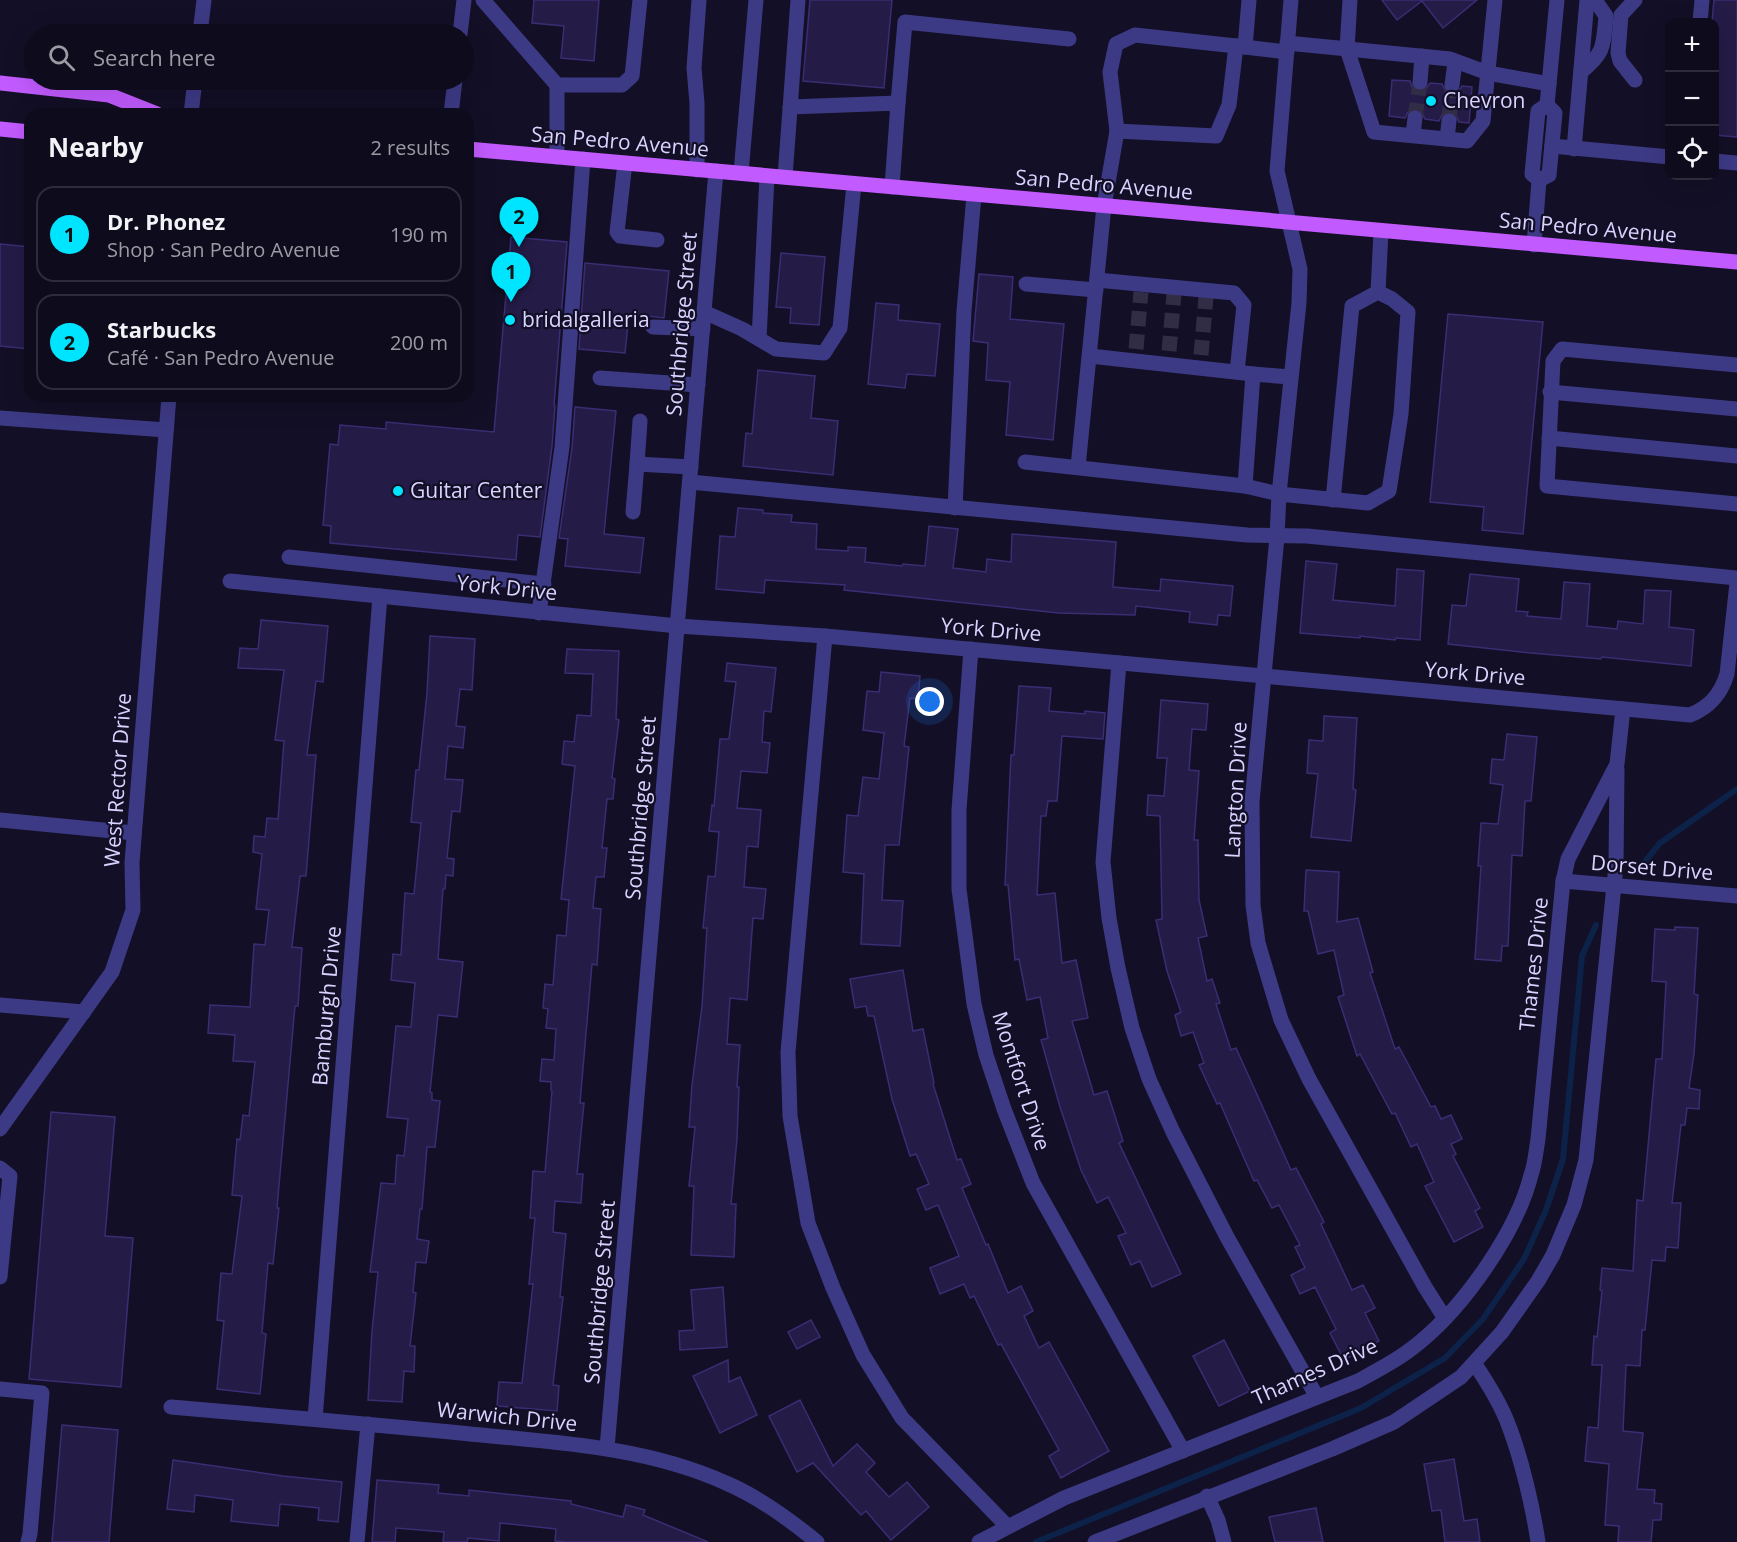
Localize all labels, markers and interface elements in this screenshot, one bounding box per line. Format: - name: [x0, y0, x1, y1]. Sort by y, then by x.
- map controls: [1665, 18, 1719, 180]
- button: +: [1665, 18, 1719, 72]
- search box: [24, 24, 474, 90]
- icon: search: [45, 41, 78, 74]
- text: Search here: [93, 42, 216, 72]
- button: −: [1665, 72, 1719, 126]
- place label: Chevron: [1443, 86, 1525, 114]
- marker: Chevron: [1424, 94, 1438, 108]
- street label: San Pedro Avenue: [530, 119, 710, 163]
- button: locate: [1665, 126, 1719, 180]
- text: Nearby: [48, 129, 143, 165]
- text: 2 results: [370, 134, 450, 161]
- street label: San Pedro Avenue: [1014, 162, 1194, 206]
- pin: 2: [500, 198, 538, 247]
- street label: San Pedro Avenue: [1498, 205, 1678, 249]
- text: Dr. Phonez: [107, 206, 225, 236]
- text: 1: [64, 221, 75, 248]
- text: 190 m: [390, 221, 448, 248]
- street label: Southbridge Street: [659, 231, 703, 417]
- text: Shop · San Pedro Avenue: [107, 236, 340, 263]
- pin: 1: [492, 252, 530, 302]
- place label: bridalgalleria: [522, 305, 650, 333]
- marker: bridalgalleria: [503, 313, 517, 327]
- text: Starbucks: [107, 314, 216, 344]
- text: 2: [64, 329, 75, 356]
- text: 200 m: [390, 329, 448, 356]
- text: Café · San Pedro Avenue: [107, 344, 334, 371]
- place label: Guitar Center: [410, 476, 543, 504]
- marker: Guitar Center: [391, 484, 405, 498]
- street label: York Drive: [455, 568, 559, 606]
- street label: York Drive: [940, 611, 1043, 647]
- street label: York Drive: [1424, 655, 1527, 691]
- your location: [915, 687, 944, 716]
- street label: West Rector Drive: [97, 692, 137, 868]
- street label: Southbridge Street: [618, 715, 662, 901]
- street label: Langton Drive: [1217, 721, 1253, 859]
- street label: Dorset Drive: [1590, 848, 1714, 886]
- street label: Thames Drive: [1512, 896, 1554, 1032]
- street label: Bamburgh Drive: [305, 925, 347, 1087]
- street label: Montfort Drive: [986, 1008, 1058, 1154]
- street label: Southbridge Street: [577, 1199, 621, 1385]
- street label: Thames Drive: [1248, 1331, 1382, 1411]
- street label: Warwich Drive: [436, 1395, 579, 1437]

